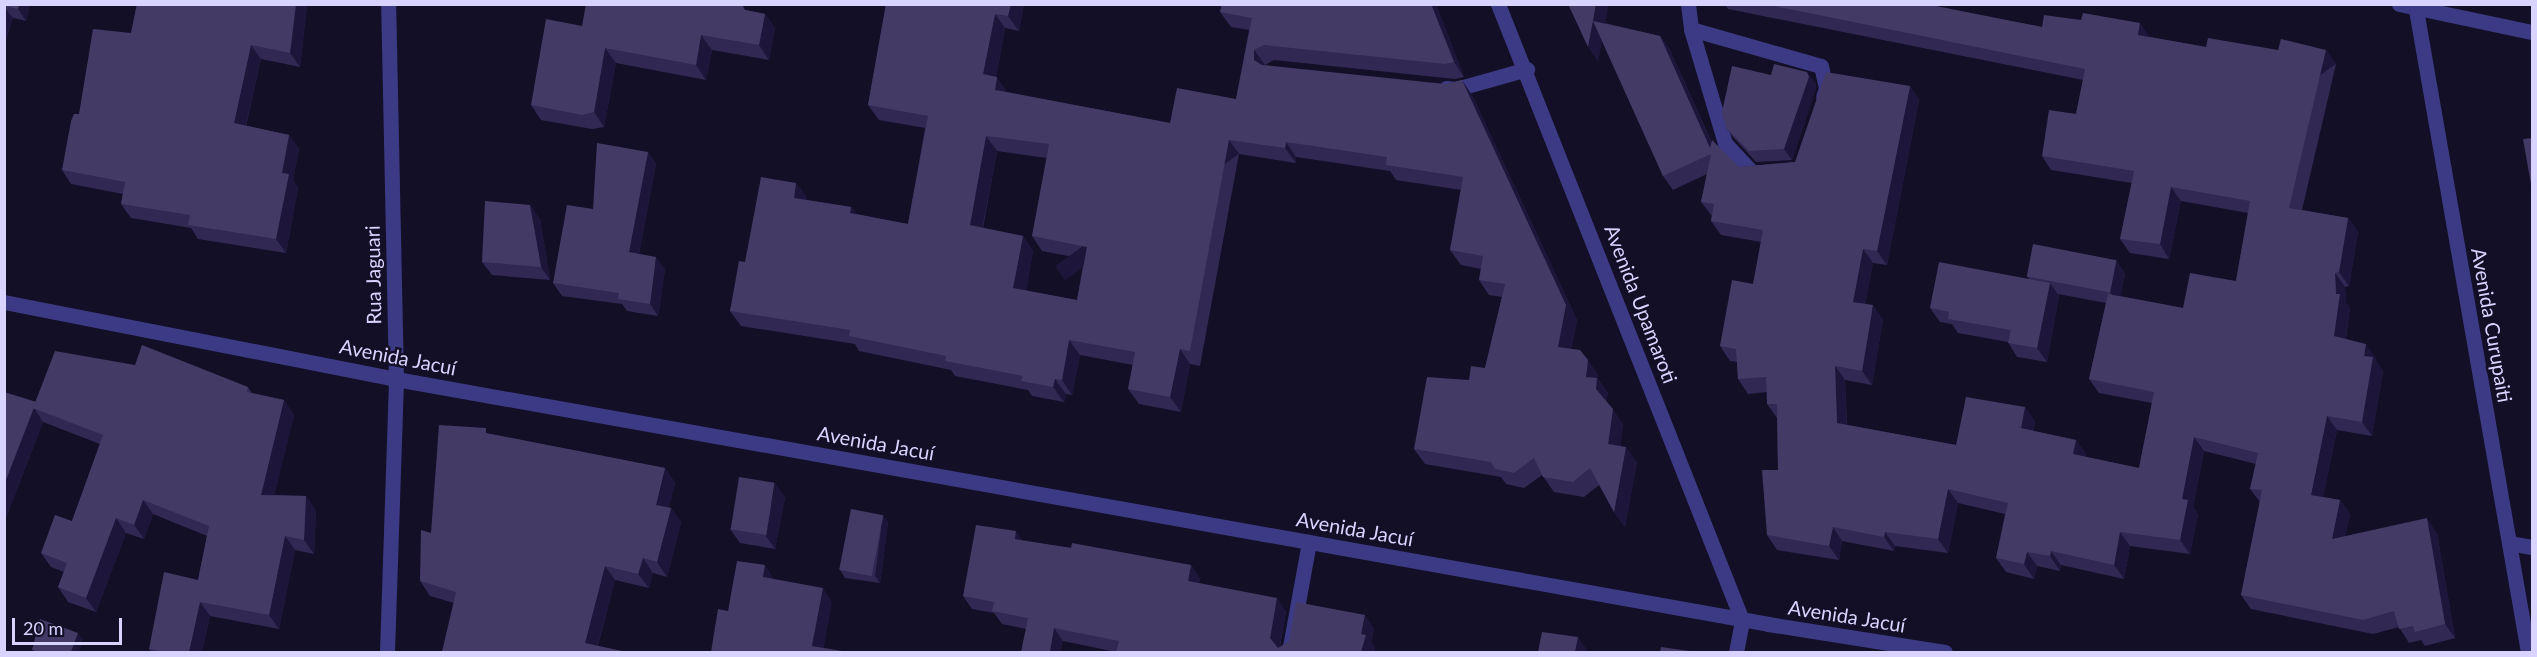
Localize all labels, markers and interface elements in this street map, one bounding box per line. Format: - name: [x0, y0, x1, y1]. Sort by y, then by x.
- street label: Avenida Upamaroti: [1600, 221, 1682, 387]
- street label: Rua Jaguari: [360, 225, 386, 325]
- street label: Avenida Curupaiti: [2467, 246, 2517, 404]
- street label: Avenida Jacuí: [337, 334, 459, 380]
- street label: Avenida Jacuí: [815, 421, 937, 465]
- street label: Avenida Jacuí: [1294, 507, 1416, 551]
- street label: Avenida Jacuí: [1786, 595, 1908, 637]
- scale bar: [15, 606, 124, 644]
- text: 20 m: [23, 617, 63, 639]

